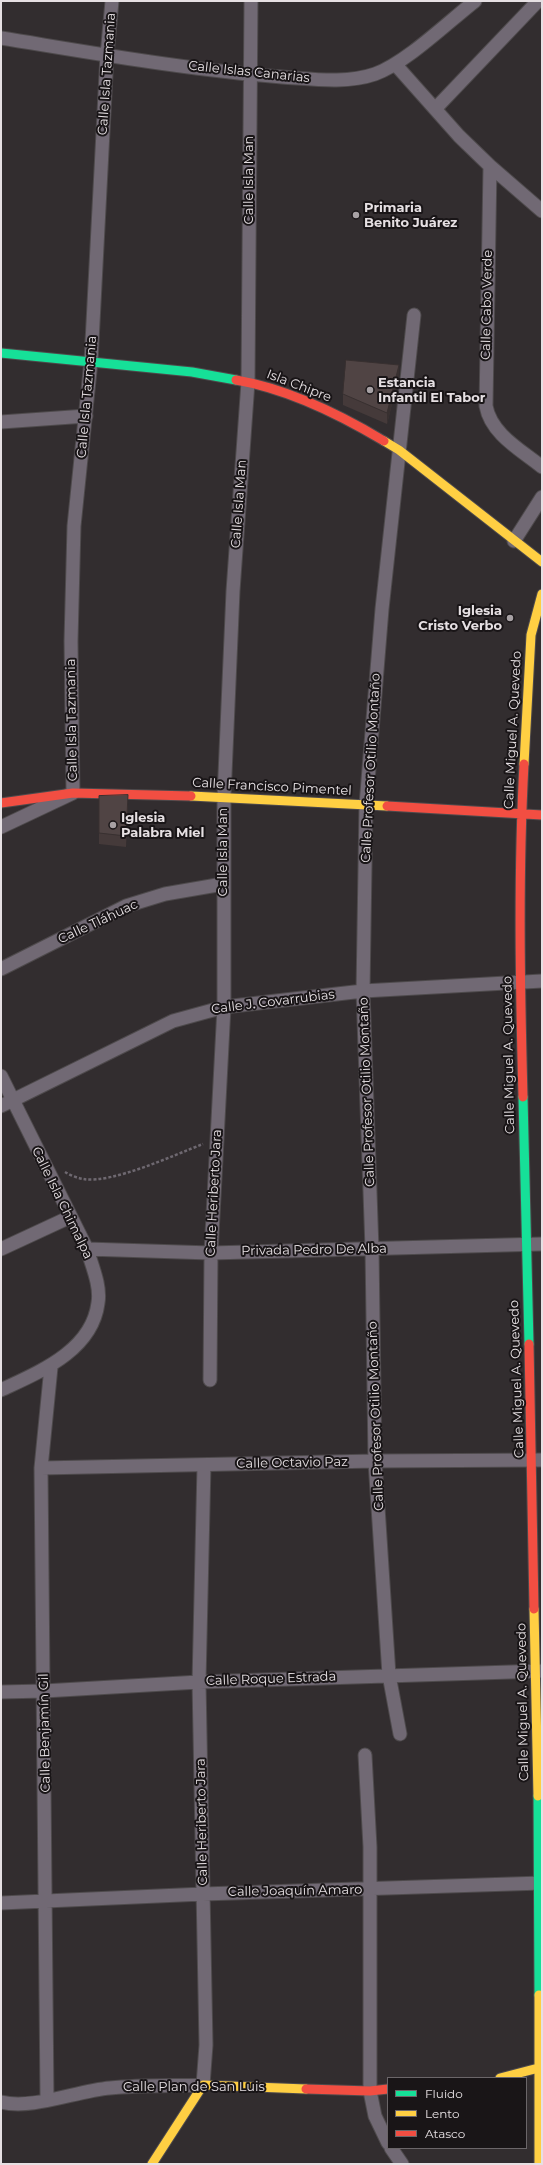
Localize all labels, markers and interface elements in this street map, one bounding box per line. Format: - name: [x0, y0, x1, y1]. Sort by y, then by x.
- street label: Calle Isla Tazmania: [95, 12, 119, 136]
- street label: Calle Islas Canarias: [187, 58, 311, 86]
- street label: Calle Isla Man: [241, 136, 257, 224]
- place label: Primaria Benito Juárez: [364, 200, 457, 231]
- marker: Primaria Benito Juárez: [351, 210, 361, 220]
- street label: Calle Cabo Verde: [478, 250, 496, 360]
- street label: Calle Isla Tazmania: [74, 335, 100, 459]
- street label: Isla Chipre: [264, 367, 334, 405]
- place label: Estancia Infantil El Tabor: [378, 375, 485, 406]
- marker: Estancia Infantil El Tabor: [365, 385, 375, 395]
- street label: Calle Isla Man: [228, 459, 250, 549]
- place label: Iglesia Cristo Verbo: [418, 603, 502, 634]
- marker: Iglesia Cristo Verbo: [505, 613, 515, 623]
- street label: Calle Miguel A. Quevedo: [501, 651, 525, 809]
- street label: Calle Isla Tazmania: [63, 659, 81, 781]
- street label: Calle Profesor Otilio Montaño: [358, 673, 384, 863]
- street label: Calle Francisco Pimentel: [192, 775, 352, 799]
- street label: Calle Isla Man: [215, 808, 231, 896]
- place label: Iglesia Palabra Miel: [121, 810, 204, 841]
- marker: Iglesia Palabra Miel: [108, 820, 118, 830]
- street label: Calle Tláhuac: [56, 897, 140, 947]
- street label: Calle Miguel A. Quevedo: [500, 976, 518, 1134]
- street label: Calle J. Covarrubias: [210, 987, 336, 1017]
- street label: Calle Profesor Otilio Montaño: [356, 997, 378, 1187]
- street label: Calle Heriberto Jara: [203, 1129, 225, 1257]
- street label: Calle Isla Chimalpa: [28, 1144, 96, 1262]
- street label: Privada Pedro De Alba: [241, 1241, 387, 1259]
- street label: Calle Miguel A. Quevedo: [506, 1300, 528, 1458]
- street label: Calle Profesor Otilio Montaño: [365, 1321, 387, 1511]
- street label: Calle Octavio Paz: [236, 1454, 348, 1472]
- street label: Calle Miguel A. Quevedo: [514, 1623, 532, 1781]
- street label: Calle Roque Estrada: [206, 1669, 336, 1689]
- street label: Calle Benjamín Gil: [36, 1673, 54, 1793]
- street label: Calle Heriberto Jara: [193, 1758, 211, 1886]
- street label: Calle Joaquín Amaro: [228, 1882, 362, 1900]
- legend: [387, 2077, 527, 2149]
- street label: Calle Plan de San Luis: [123, 2079, 265, 2095]
- text: Fluido: [425, 2086, 463, 2101]
- text: Lento: [425, 2106, 460, 2121]
- text: Atasco: [425, 2126, 465, 2141]

